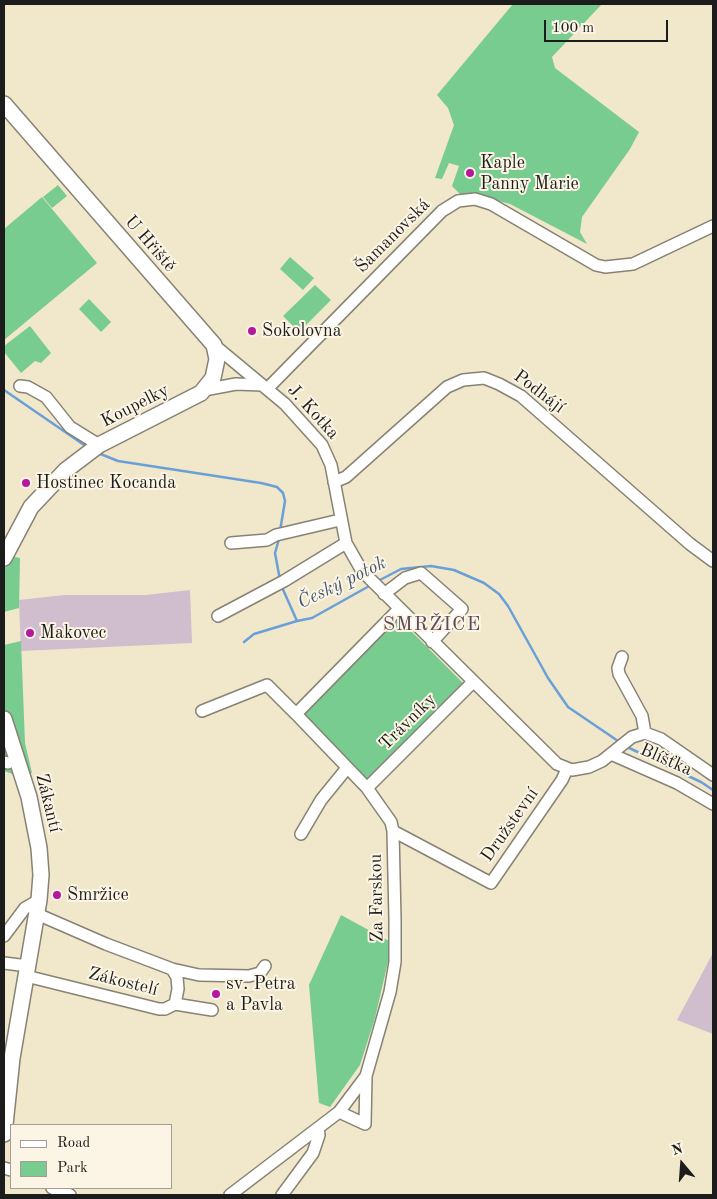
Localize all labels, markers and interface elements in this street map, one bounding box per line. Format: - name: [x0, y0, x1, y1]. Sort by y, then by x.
- scale bar: [547, 10, 671, 42]
- text: 100 m: [552, 21, 594, 36]
- place label: Kaple Panny Marie: [480, 152, 579, 194]
- marker: Kaple Panny Marie: [464, 167, 476, 179]
- street label: Šamanovská: [351, 194, 435, 278]
- street label: U Hřiště: [120, 211, 180, 277]
- place label: Sokolovna: [262, 320, 342, 342]
- marker: Sokolovna: [246, 325, 258, 337]
- street label: Podhájí: [509, 366, 569, 418]
- street label: Koupelky: [97, 380, 173, 432]
- street label: J. Kotka: [283, 380, 343, 444]
- place label: Hostinec Kocanda: [36, 472, 176, 494]
- marker: Hostinec Kocanda: [20, 477, 32, 489]
- water label: Český potok: [294, 552, 390, 614]
- district label: SMRŽICE: [382, 613, 482, 637]
- place label: Makovec: [40, 622, 106, 644]
- marker: Makovec: [24, 627, 36, 639]
- street label: Trávníky: [375, 689, 441, 755]
- street label: Blíšťka: [637, 739, 695, 781]
- street label: Zákantí: [30, 771, 66, 835]
- street label: Družstevní: [477, 784, 543, 866]
- street label: Za Farskou: [365, 853, 389, 943]
- place label: Smržice: [67, 884, 129, 906]
- marker: Smržice: [51, 889, 63, 901]
- street label: Zákostelí: [86, 963, 160, 1001]
- place label: sv. Petra a Pavla: [226, 973, 296, 1016]
- marker: sv. Petra a Pavla: [210, 988, 222, 1000]
- legend: [10, 1124, 172, 1189]
- text: Road: [57, 1136, 90, 1151]
- north arrow: [657, 1139, 707, 1189]
- text: N: [670, 1141, 685, 1158]
- text: Park: [57, 1161, 88, 1176]

